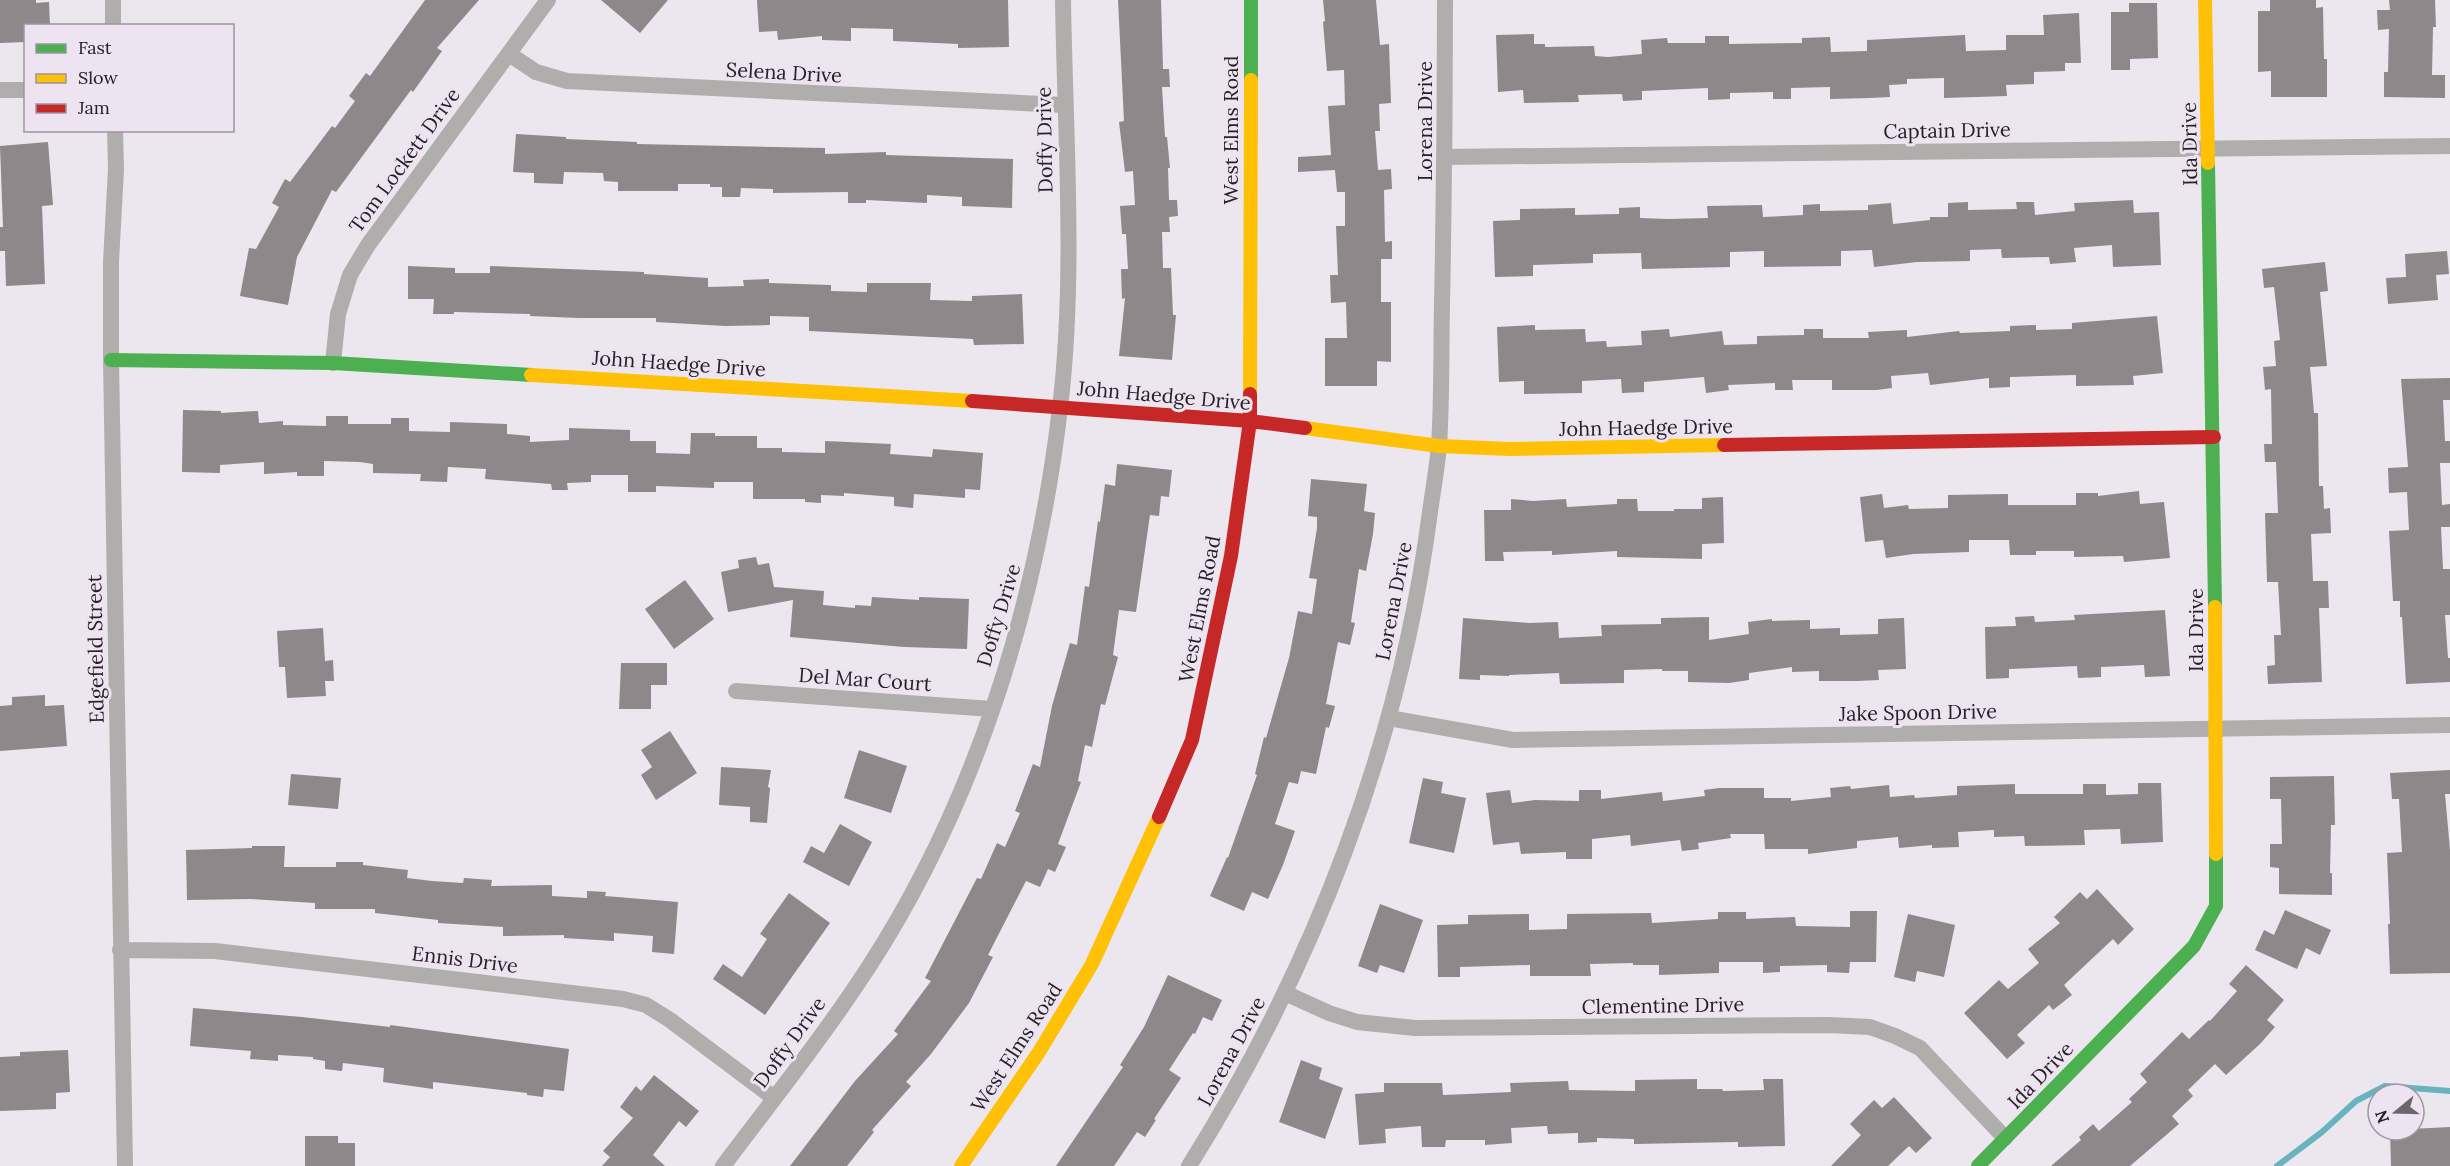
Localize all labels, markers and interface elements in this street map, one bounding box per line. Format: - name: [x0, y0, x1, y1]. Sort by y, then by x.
- legend: [24, 24, 234, 132]
- text: Fast: [78, 36, 112, 59]
- street label: Selena Drive: [725, 56, 843, 88]
- street label: West Elms Road: [1218, 56, 1243, 204]
- street label: Lorena Drive: [1412, 61, 1437, 181]
- text: Slow: [78, 66, 118, 89]
- street label: Tom Lockett Drive: [343, 83, 465, 237]
- street label: Doffy Drive: [1031, 86, 1057, 193]
- text: Jam: [77, 96, 110, 119]
- street label: Ida Drive: [2176, 102, 2202, 186]
- street label: Captain Drive: [1883, 116, 2011, 144]
- street label: John Haedge Drive: [590, 344, 767, 382]
- street label: John Haedge Drive: [1075, 375, 1252, 415]
- street label: John Haedge Drive: [1558, 413, 1733, 441]
- street label: West Elms Road: [1173, 533, 1225, 684]
- street label: Lorena Drive: [1369, 539, 1417, 662]
- street label: Doffy Drive: [971, 560, 1026, 669]
- street label: Edgefield Street: [81, 574, 109, 724]
- street label: Ida Drive: [2183, 588, 2208, 672]
- street label: Del Mar Court: [798, 662, 933, 696]
- street label: Jake Spoon Drive: [1838, 698, 1997, 726]
- street label: Ennis Drive: [410, 940, 520, 978]
- street label: West Elms Road: [965, 978, 1067, 1116]
- street label: Clementine Drive: [1582, 991, 1745, 1019]
- street label: Doffy Drive: [748, 992, 830, 1092]
- street label: Lorena Drive: [1192, 992, 1270, 1110]
- street label: Ida Drive: [2002, 1036, 2078, 1114]
- north arrow: [2366, 1082, 2426, 1142]
- text: N: [2370, 1108, 2393, 1126]

